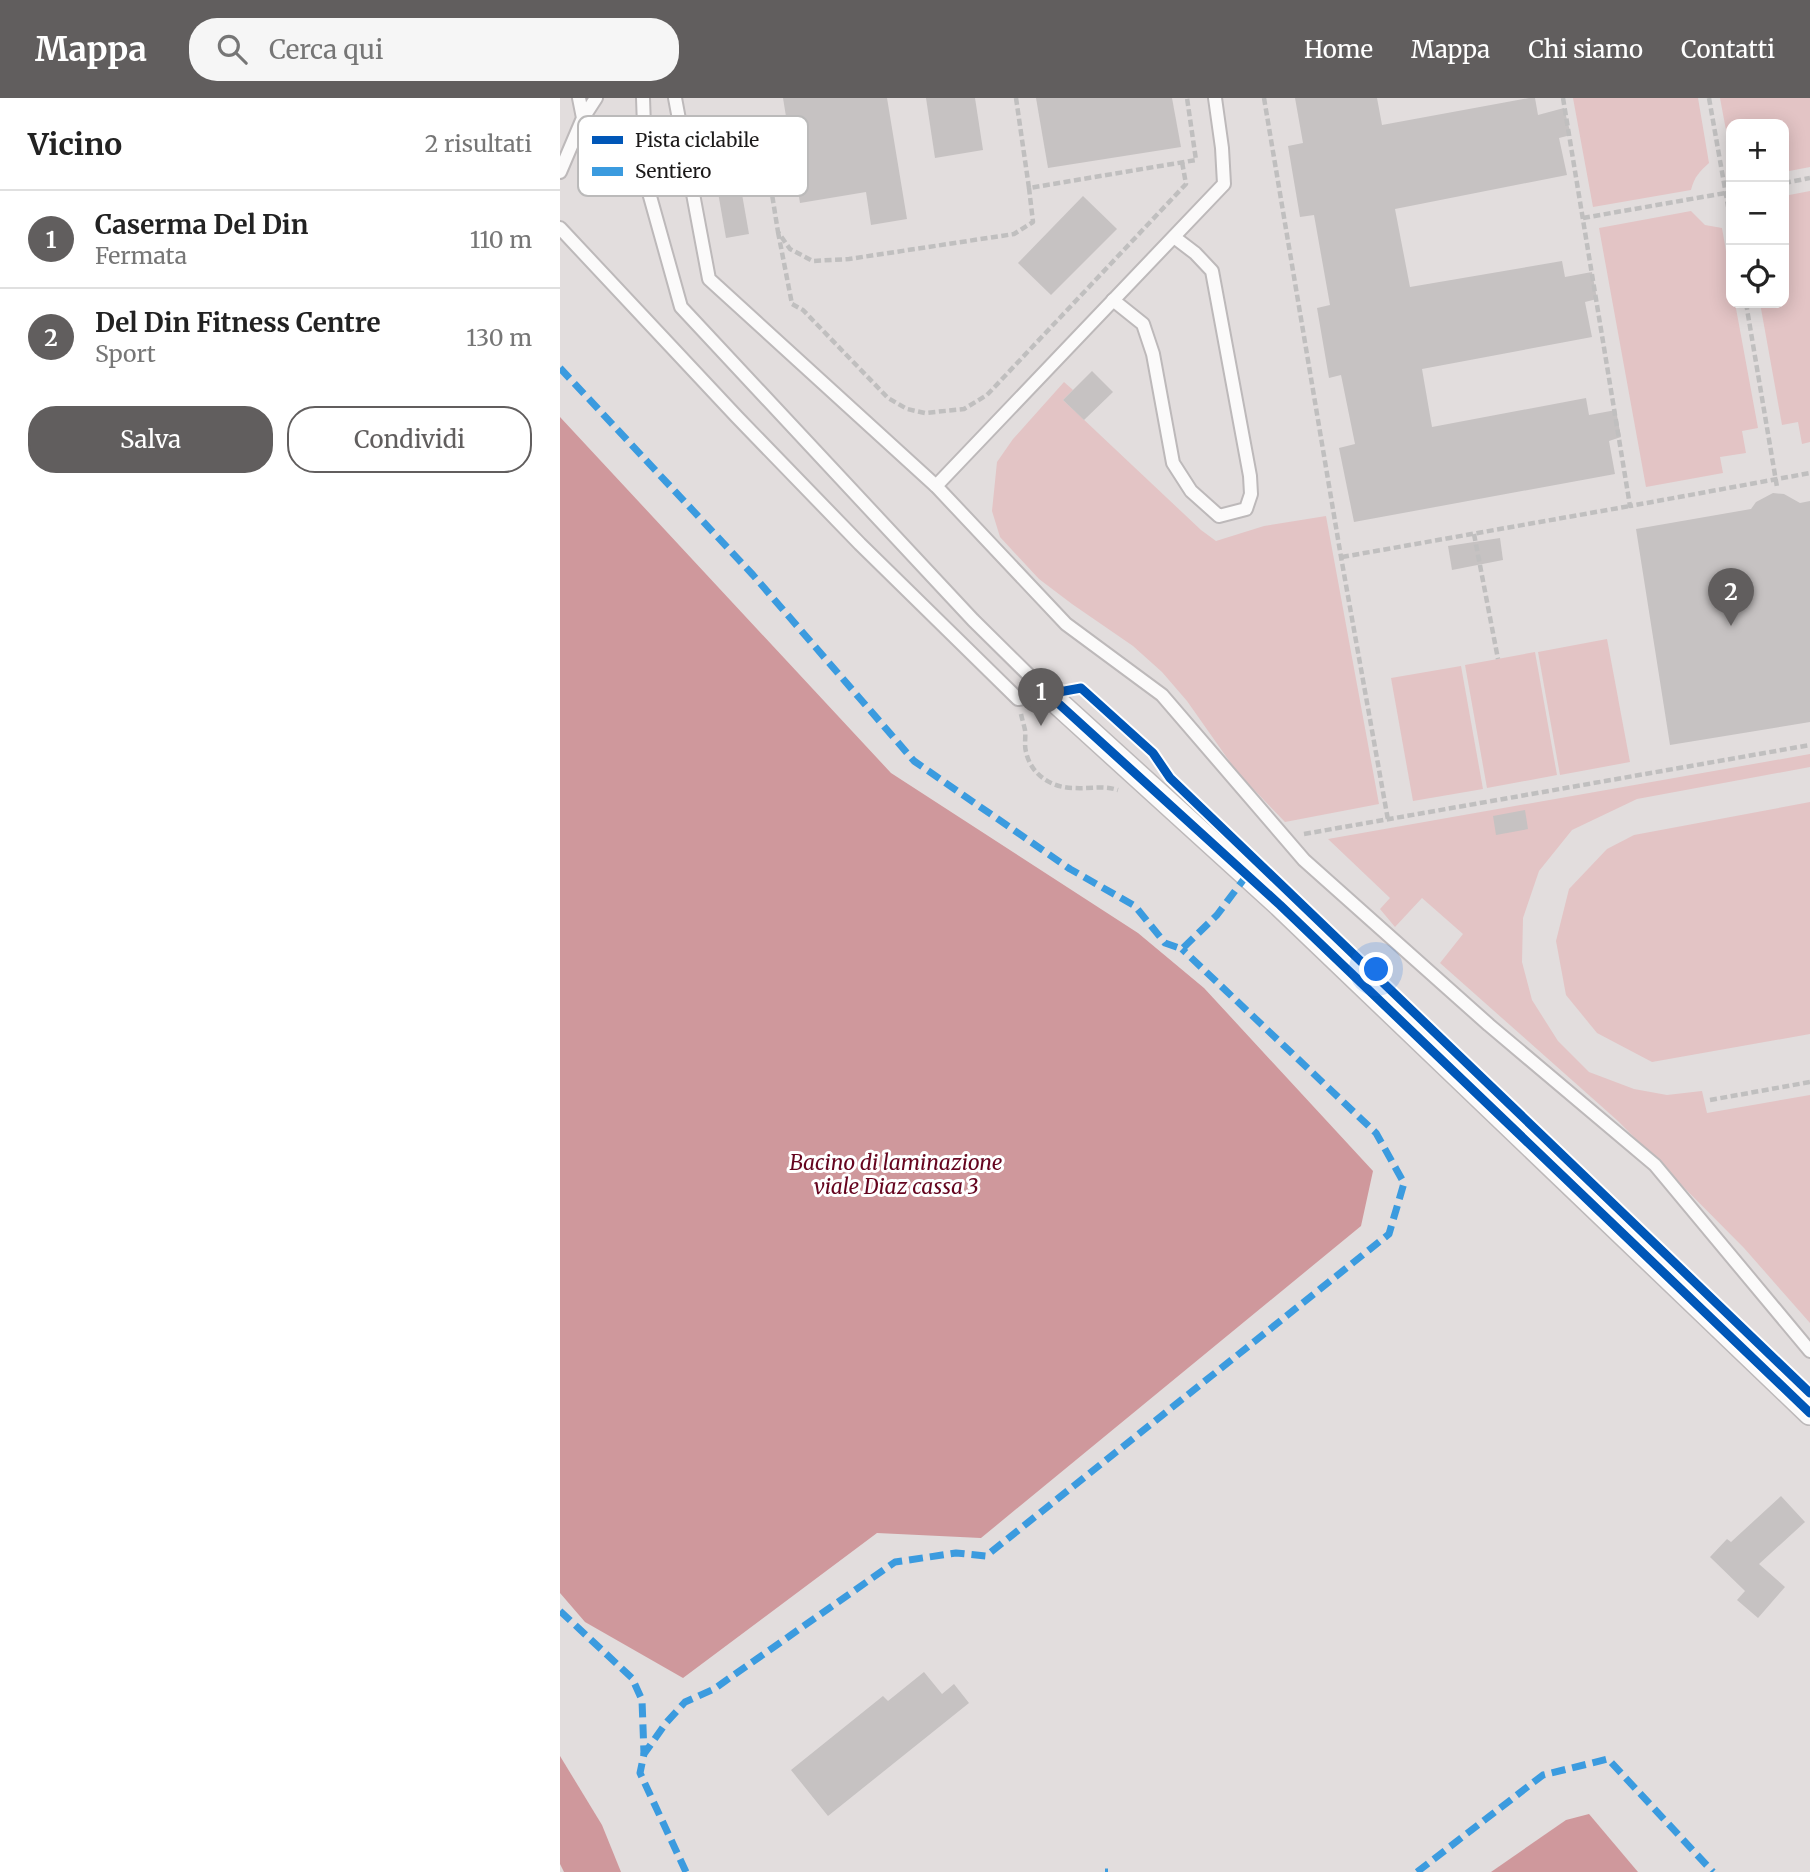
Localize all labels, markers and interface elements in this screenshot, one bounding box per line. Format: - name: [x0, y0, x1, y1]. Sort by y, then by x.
- search box: [189, 18, 679, 81]
- text: Mappa: [35, 29, 147, 70]
- icon: search: [213, 30, 251, 68]
- text: Cerca qui: [269, 33, 383, 66]
- text: Home: [1304, 34, 1373, 65]
- text: Mappa: [1411, 34, 1490, 65]
- text: Chi siamo: [1528, 34, 1643, 65]
- text: Contatti: [1681, 34, 1775, 65]
- legend: [578, 116, 808, 196]
- map controls: [1726, 119, 1789, 308]
- button: +: [1726, 119, 1789, 182]
- text: Vicino: [28, 125, 122, 163]
- text: Pista ciclabile: [635, 128, 759, 152]
- text: 2 risultati: [425, 129, 532, 158]
- text: Sentiero: [635, 159, 711, 183]
- button: −: [1726, 182, 1789, 245]
- text: Caserma Del Din: [95, 208, 308, 241]
- text: 1: [46, 225, 56, 254]
- text: 110 m: [470, 225, 532, 254]
- text: Fermata: [95, 241, 187, 270]
- button: locate: [1726, 245, 1789, 308]
- text: Del Din Fitness Centre: [95, 306, 380, 339]
- text: 2: [44, 323, 58, 352]
- text: 130 m: [466, 323, 532, 352]
- text: Sport: [95, 339, 156, 368]
- button: Salva: [28, 406, 273, 473]
- button: Condividi: [287, 406, 532, 473]
- pin: 2: [1708, 568, 1754, 626]
- pin: 1: [1018, 668, 1064, 726]
- your location: [1359, 952, 1393, 986]
- water label: Bacino di laminazione viale Diaz cassa 3: [789, 1149, 1003, 1200]

